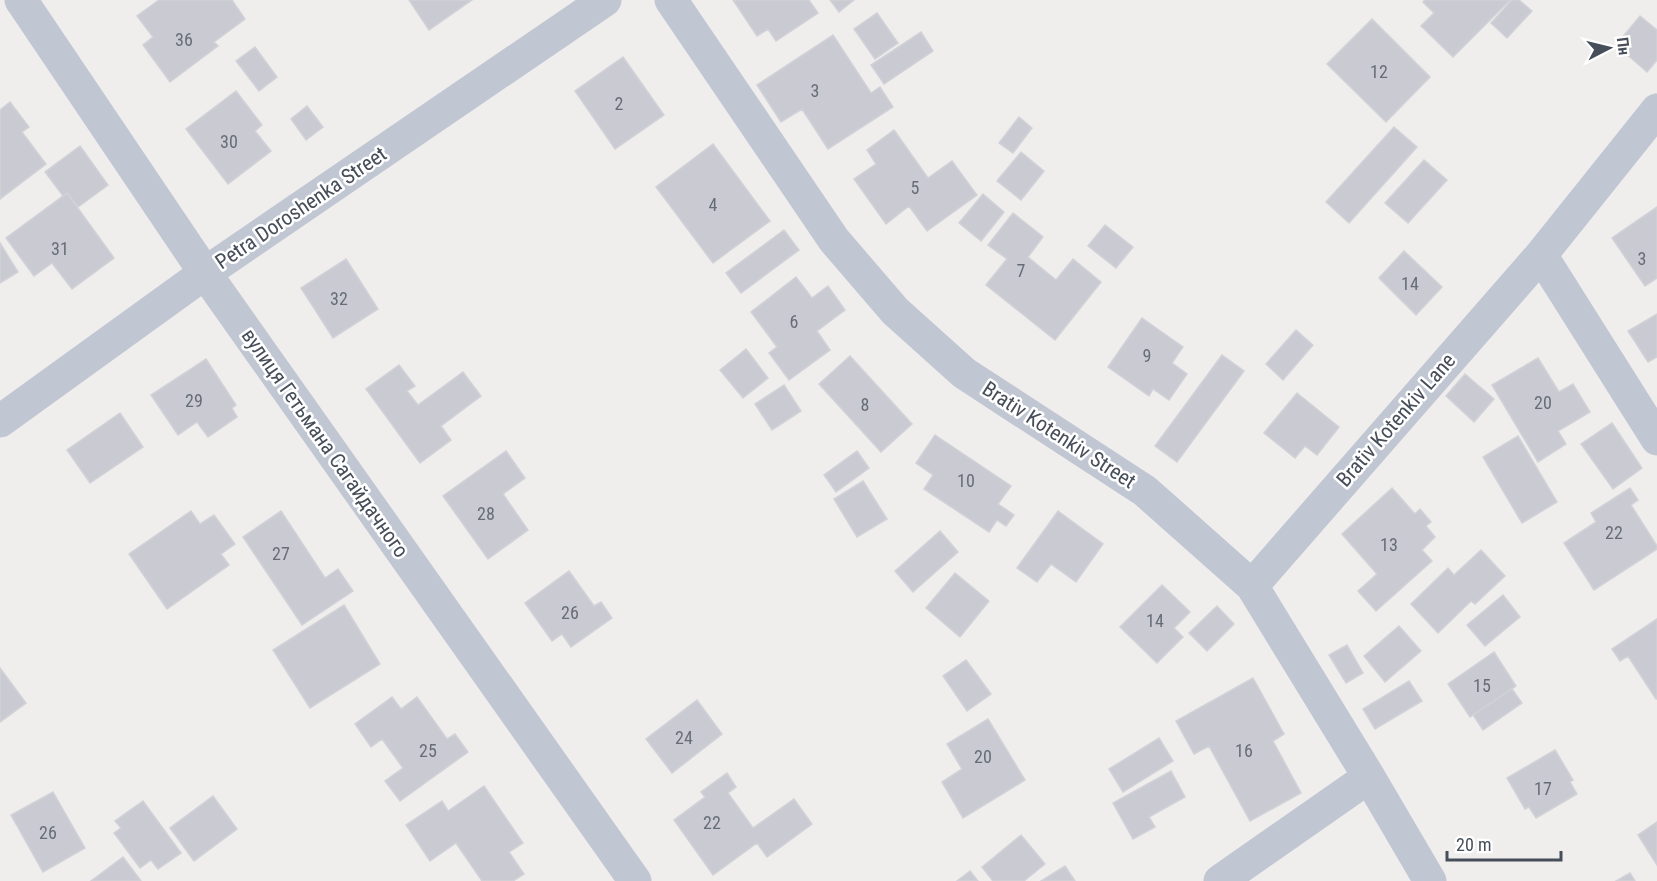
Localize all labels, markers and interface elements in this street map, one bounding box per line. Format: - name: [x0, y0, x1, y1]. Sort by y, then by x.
- north arrow: [1579, 18, 1639, 78]
- house number: 36: [175, 29, 193, 50]
- text: Пн: [1613, 36, 1634, 56]
- house number: 12: [1370, 61, 1388, 82]
- house number: 3: [811, 80, 819, 101]
- house number: 2: [615, 93, 624, 114]
- house number: 30: [220, 131, 238, 152]
- street label: Petra Doroshenka Street: [211, 142, 391, 274]
- house number: 5: [911, 177, 920, 198]
- house number: 4: [709, 194, 718, 215]
- house number: 31: [51, 238, 69, 259]
- house number: 3: [1638, 248, 1646, 269]
- house number: 7: [1017, 260, 1026, 281]
- house number: 14: [1401, 273, 1419, 294]
- house number: 32: [330, 288, 348, 309]
- house number: 6: [790, 311, 798, 332]
- street label: вулиця Гетьмана Сагайдачного: [237, 324, 413, 562]
- house number: 9: [1143, 345, 1151, 366]
- street label: Brativ Kotenkiv Lane: [1332, 348, 1460, 491]
- street label: Brativ Kotenkiv Street: [978, 377, 1140, 493]
- house number: 29: [185, 390, 203, 411]
- house number: 20: [1534, 392, 1552, 413]
- house number: 8: [861, 394, 869, 415]
- house number: 10: [957, 470, 975, 491]
- house number: 28: [477, 503, 495, 524]
- house number: 22: [1605, 522, 1623, 543]
- house number: 13: [1380, 534, 1398, 555]
- house number: 27: [272, 543, 290, 564]
- house number: 26: [561, 602, 579, 623]
- house number: 14: [1146, 610, 1164, 631]
- house number: 15: [1473, 675, 1491, 696]
- house number: 24: [675, 727, 693, 748]
- house number: 25: [419, 740, 437, 761]
- house number: 16: [1235, 740, 1253, 761]
- house number: 20: [974, 746, 992, 767]
- house number: 17: [1534, 778, 1552, 799]
- house number: 22: [703, 812, 721, 833]
- house number: 26: [39, 822, 57, 843]
- scale bar: [1447, 824, 1561, 862]
- text: 20 m: [1456, 834, 1491, 855]

